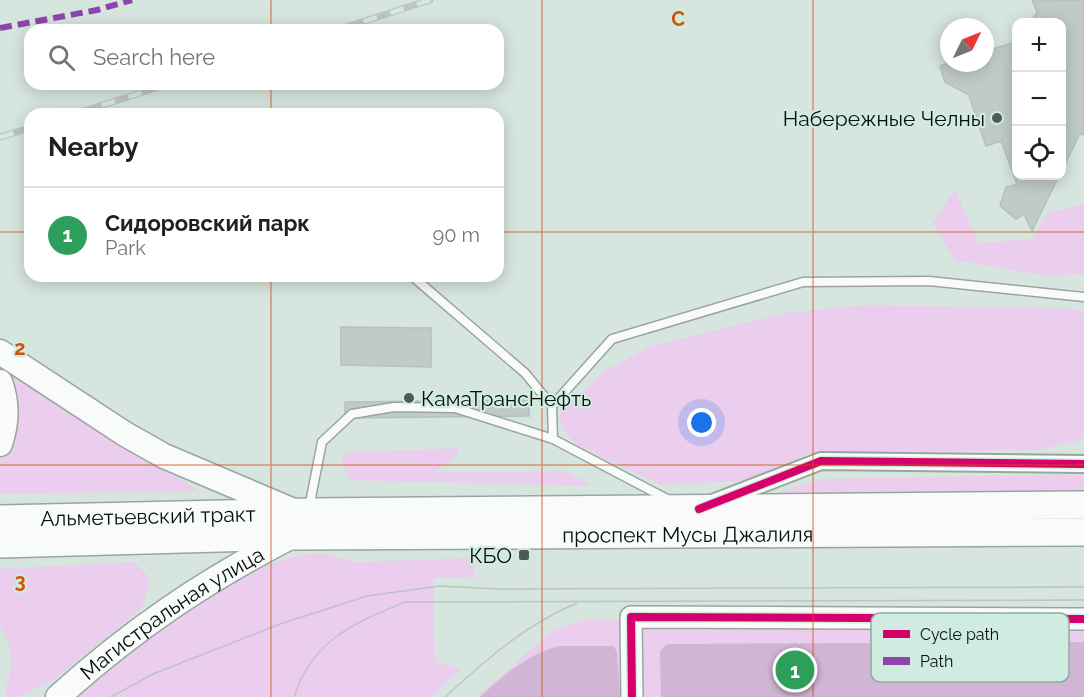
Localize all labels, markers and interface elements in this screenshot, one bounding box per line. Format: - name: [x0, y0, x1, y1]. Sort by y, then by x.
- text: C: [671, 7, 685, 31]
- north arrow: [940, 18, 994, 72]
- map controls: [1012, 18, 1066, 180]
- button: +: [1012, 18, 1066, 72]
- search box: [24, 24, 504, 90]
- icon: search: [45, 41, 78, 74]
- text: Search here: [93, 44, 215, 70]
- button: −: [1012, 72, 1066, 126]
- place label: Набережные Челны: [783, 106, 985, 131]
- marker: Набережные Челны: [990, 111, 1004, 125]
- button: locate: [1012, 126, 1066, 180]
- text: Nearby: [48, 132, 138, 162]
- text: Сидоровский парк: [105, 210, 310, 236]
- text: 1: [63, 223, 72, 247]
- text: 90 m: [433, 223, 480, 247]
- text: Park: [105, 236, 146, 260]
- text: 2: [14, 336, 26, 360]
- place label: КамаТрансНефть: [421, 386, 591, 411]
- marker: КамаТрансНефть: [402, 391, 416, 405]
- your location: [687, 408, 716, 437]
- street label: Альметьевский тракт: [40, 501, 256, 531]
- street label: проспект Мусы Джалиля: [562, 521, 814, 547]
- street label: Магистральная улица: [75, 541, 268, 685]
- place label: КБО: [469, 543, 512, 568]
- marker: КБО: [517, 548, 531, 562]
- text: 3: [14, 569, 26, 593]
- legend: [871, 613, 1069, 682]
- text: Cycle path: [920, 625, 999, 644]
- pin: 1: [776, 648, 814, 692]
- text: Path: [920, 652, 953, 671]

